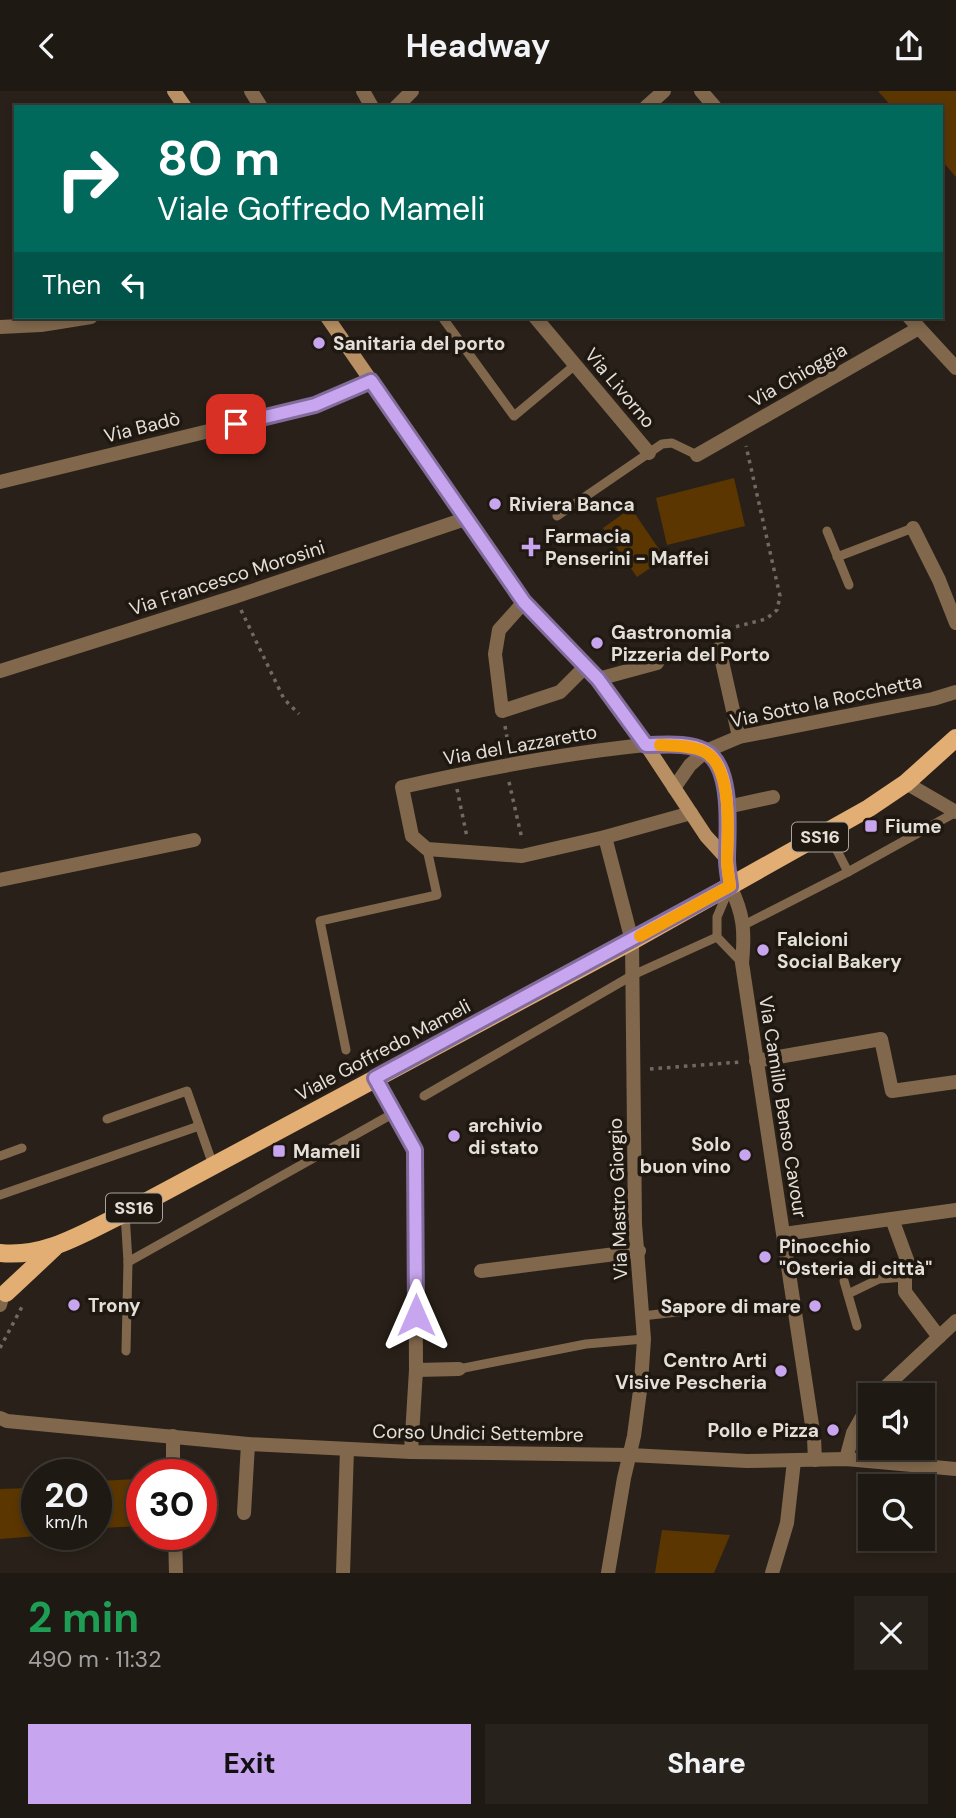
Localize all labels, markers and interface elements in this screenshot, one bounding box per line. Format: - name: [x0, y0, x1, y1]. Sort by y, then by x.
- text: Headway: [406, 25, 550, 67]
- icon: back: [28, 27, 66, 65]
- icon: share: [890, 27, 928, 65]
- text: 80 m: [157, 126, 280, 190]
- icon: right: [42, 133, 133, 224]
- text: Viale Goffredo Mameli: [157, 188, 485, 230]
- icon: left: [115, 266, 153, 304]
- text: Then: [42, 268, 101, 302]
- place label: Sanitaria del porto: [333, 331, 505, 356]
- marker: Sanitaria del porto: [311, 335, 327, 351]
- street label: Via Chioggia: [745, 337, 851, 413]
- street label: Via Livorno: [579, 343, 661, 433]
- pin: [206, 394, 266, 454]
- street label: Via Badò: [101, 405, 183, 449]
- icon: arrive: [217, 405, 255, 443]
- place label: Riviera Banca: [509, 492, 635, 517]
- marker: Riviera Banca: [487, 496, 503, 512]
- place label: Farmacia Penserini - Maffei: [545, 524, 709, 571]
- street label: Via Francesco Morosini: [126, 535, 328, 621]
- marker: Farmacia Penserini - Maffei: [523, 539, 539, 555]
- place label: Gastronomia Pizzeria del Porto: [611, 620, 770, 667]
- marker: Gastronomia Pizzeria del Porto: [589, 635, 605, 651]
- street label: Via Sotto la Rocchetta: [728, 668, 924, 734]
- street label: Via del Lazzaretto: [441, 719, 599, 771]
- place label: Fiume: [885, 814, 942, 839]
- marker: Fiume: [863, 818, 879, 834]
- road number: SS16: [792, 823, 848, 851]
- place label: Falcioni Social Bakery: [777, 927, 902, 974]
- marker: Falcioni Social Bakery: [755, 942, 771, 958]
- street label: Viale Goffredo Mameli: [291, 993, 475, 1107]
- street label: Via Camillo Benso Cavour: [753, 994, 813, 1220]
- place label: archivio di stato: [468, 1113, 543, 1160]
- street label: Via Mastro Giorgio: [603, 1118, 633, 1280]
- marker: archivio di stato: [446, 1128, 462, 1144]
- place label: Solo buon vino: [640, 1132, 731, 1179]
- place label: Mameli: [293, 1139, 361, 1164]
- marker: Mameli: [271, 1143, 287, 1159]
- marker: Solo buon vino: [737, 1147, 753, 1163]
- road number: SS16: [106, 1193, 162, 1223]
- place label: Pinocchio "Osteria di città": [779, 1234, 932, 1281]
- marker: Pinocchio "Osteria di città": [757, 1249, 773, 1265]
- position arrow: [379, 1278, 453, 1352]
- place label: Trony: [88, 1293, 141, 1318]
- place label: Sapore di mare: [661, 1294, 801, 1319]
- marker: Trony: [66, 1297, 82, 1313]
- marker: Sapore di mare: [807, 1298, 823, 1314]
- place label: Centro Arti Visive Pescheria: [615, 1348, 767, 1395]
- marker: Centro Arti Visive Pescheria: [773, 1363, 789, 1379]
- map controls: [858, 1383, 935, 1551]
- button: sound: [858, 1383, 935, 1460]
- place label: Pollo e Pizza: [707, 1418, 819, 1443]
- street label: Corso Undici Settembre: [372, 1419, 584, 1447]
- marker: Pollo e Pizza: [825, 1422, 841, 1438]
- speed limit sign: 30: [126, 1459, 217, 1550]
- text: 20: [44, 1472, 89, 1518]
- button: search: [858, 1474, 935, 1551]
- text: km/h: [45, 1510, 88, 1534]
- text: 2 min: [28, 1590, 139, 1645]
- button: close: [854, 1596, 928, 1670]
- text: 490 m · 11:32: [28, 1644, 161, 1674]
- button: Exit: [28, 1724, 471, 1804]
- button: Share: [485, 1724, 928, 1804]

